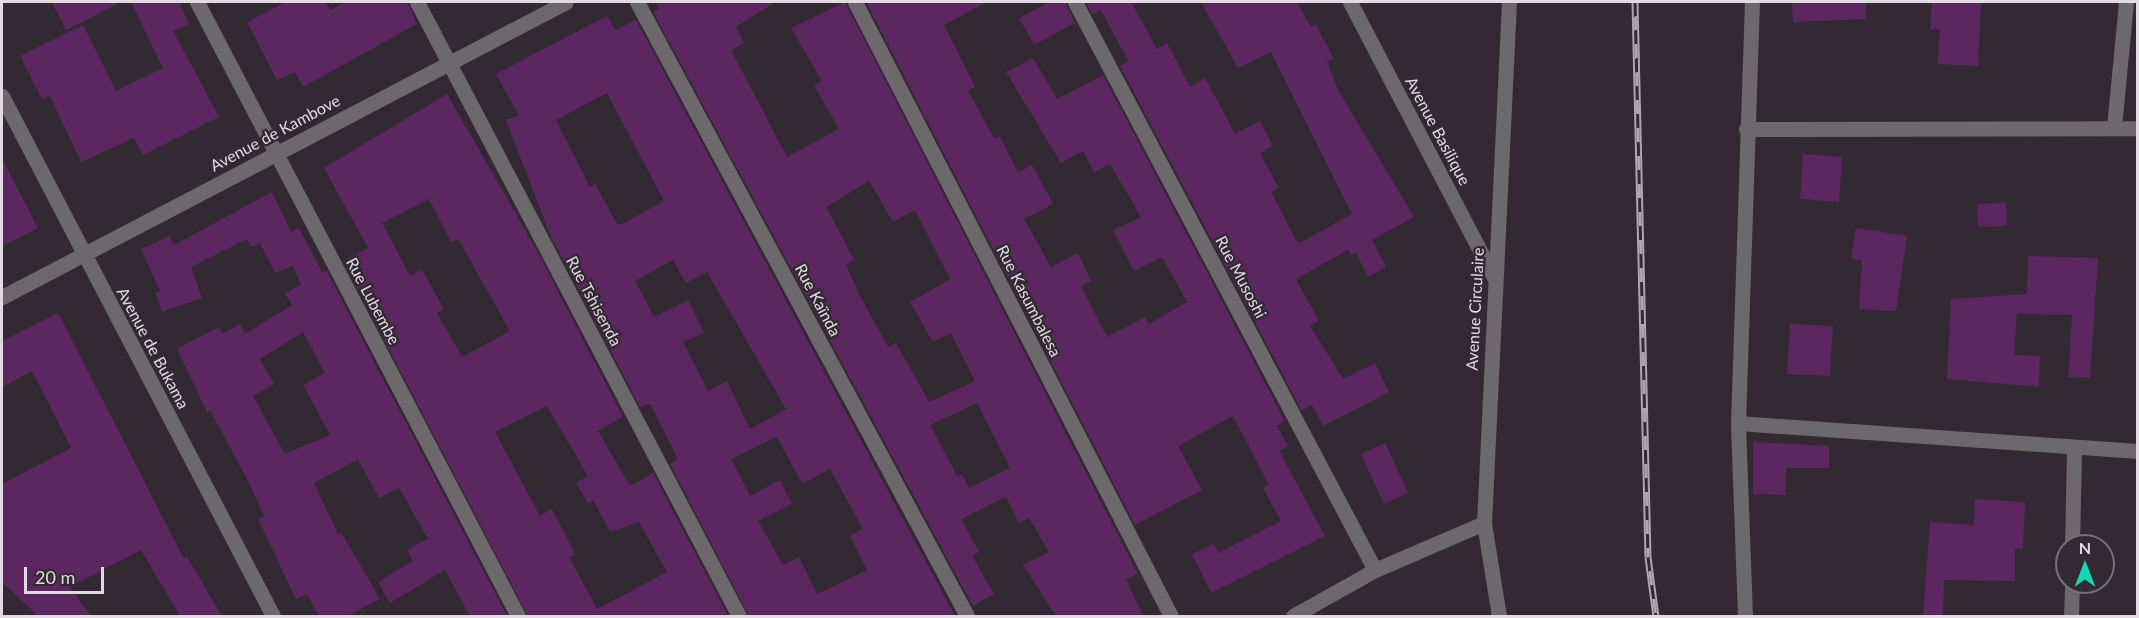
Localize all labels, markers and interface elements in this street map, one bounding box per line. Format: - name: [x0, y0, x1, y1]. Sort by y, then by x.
- street label: Avenue Basilique: [1401, 74, 1475, 188]
- street label: Avenue de Kambove: [207, 91, 343, 175]
- street label: Rue Musoshi: [1211, 233, 1271, 321]
- street label: Rue Kasumbalesa: [993, 242, 1065, 360]
- street label: Avenue Circulaire: [1462, 247, 1488, 371]
- street label: Rue Tshisenda: [562, 252, 626, 350]
- street label: Rue Lubembe: [342, 254, 404, 348]
- street label: Rue Kaïnda: [791, 260, 845, 340]
- street label: Avenue de Bukama: [113, 284, 193, 412]
- north arrow: [2055, 534, 2115, 594]
- text: N: [2079, 538, 2091, 557]
- scale bar: [27, 555, 106, 593]
- text: 20 m: [35, 566, 75, 588]

